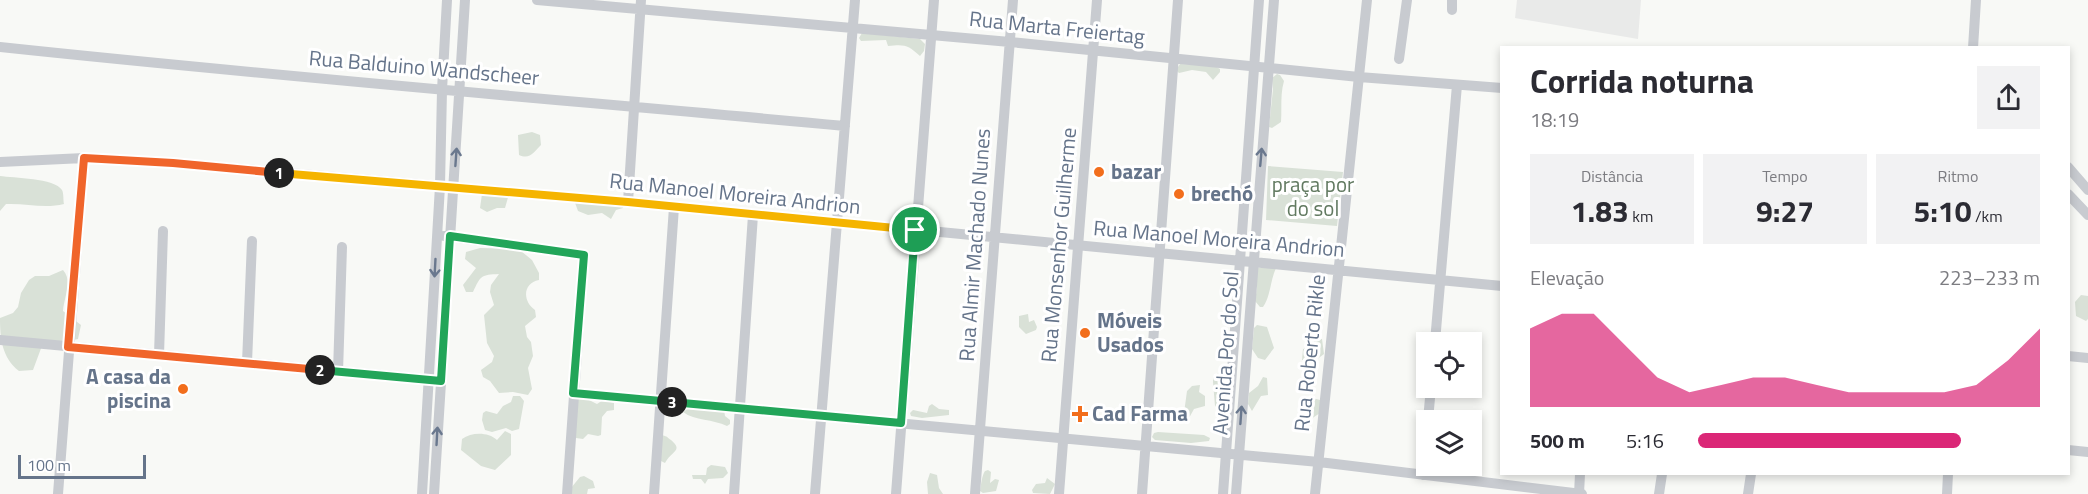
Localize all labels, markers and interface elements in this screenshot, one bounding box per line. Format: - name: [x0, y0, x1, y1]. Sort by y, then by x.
- street label: Rua Marta Freiertag: [968, 2, 1147, 52]
- street label: Rua Balduino Wandscheer: [308, 41, 541, 93]
- text: Corrida noturna: [1530, 56, 1754, 106]
- button: share: [1977, 66, 2040, 129]
- text: 18:19: [1530, 104, 1579, 135]
- street label: Rua Monsenhor Guilherme: [1032, 126, 1084, 364]
- street label: Rua Almir Machado Nunes: [950, 127, 998, 363]
- one-way arrow: [451, 148, 462, 168]
- one-way arrow: [1256, 148, 1267, 168]
- place label: bazar: [1111, 155, 1161, 187]
- pin: 1: [264, 158, 294, 188]
- text: 1: [275, 161, 283, 185]
- street label: Rua Manoel Moreira Andrion: [608, 164, 862, 222]
- text: Distância: [1581, 164, 1643, 188]
- text: Tempo: [1762, 164, 1808, 188]
- text: Ritmo: [1938, 164, 1978, 188]
- marker: bazar: [1092, 165, 1106, 179]
- park label: praça por do sol: [1272, 168, 1354, 224]
- place label: brechó: [1191, 177, 1253, 209]
- marker: brechó: [1172, 187, 1186, 201]
- text: 1.83: [1571, 188, 1629, 234]
- text: 9:27: [1756, 188, 1814, 234]
- text: 5:10: [1913, 188, 1971, 234]
- pin: [889, 204, 940, 255]
- text: km: [1629, 204, 1653, 228]
- text: /km: [1971, 204, 2003, 228]
- street label: Rua Manoel Moreira Andrion: [1092, 211, 1346, 265]
- icon: arrive: [898, 213, 931, 246]
- one-way arrow: [430, 258, 441, 278]
- text: Elevação: [1530, 262, 1604, 293]
- text: 223–233 m: [1939, 262, 2040, 293]
- street label: Avenida Por do Sol: [1203, 270, 1247, 436]
- street label: Rua Roberto Rikle: [1285, 273, 1333, 433]
- place label: Móveis Usados: [1097, 304, 1164, 360]
- marker: Móveis Usados: [1078, 326, 1092, 340]
- map controls: [1416, 332, 1482, 476]
- button: locate: [1416, 332, 1482, 398]
- pin: 2: [305, 355, 335, 385]
- text: 2: [316, 358, 324, 382]
- place label: A casa da piscina: [86, 360, 171, 416]
- marker: A casa da piscina: [176, 382, 190, 396]
- pin: 3: [657, 387, 687, 417]
- text: 3: [668, 390, 676, 414]
- place label: Cad Farma: [1092, 397, 1188, 429]
- one-way arrow: [1236, 405, 1247, 425]
- marker: Cad Farma: [1073, 407, 1087, 421]
- button: layers: [1416, 410, 1482, 476]
- text: 500 m: [1530, 425, 1585, 456]
- text: 5:16: [1626, 425, 1664, 456]
- one-way arrow: [432, 426, 443, 446]
- scale bar: [18, 452, 146, 480]
- text: 100 m: [27, 453, 71, 477]

